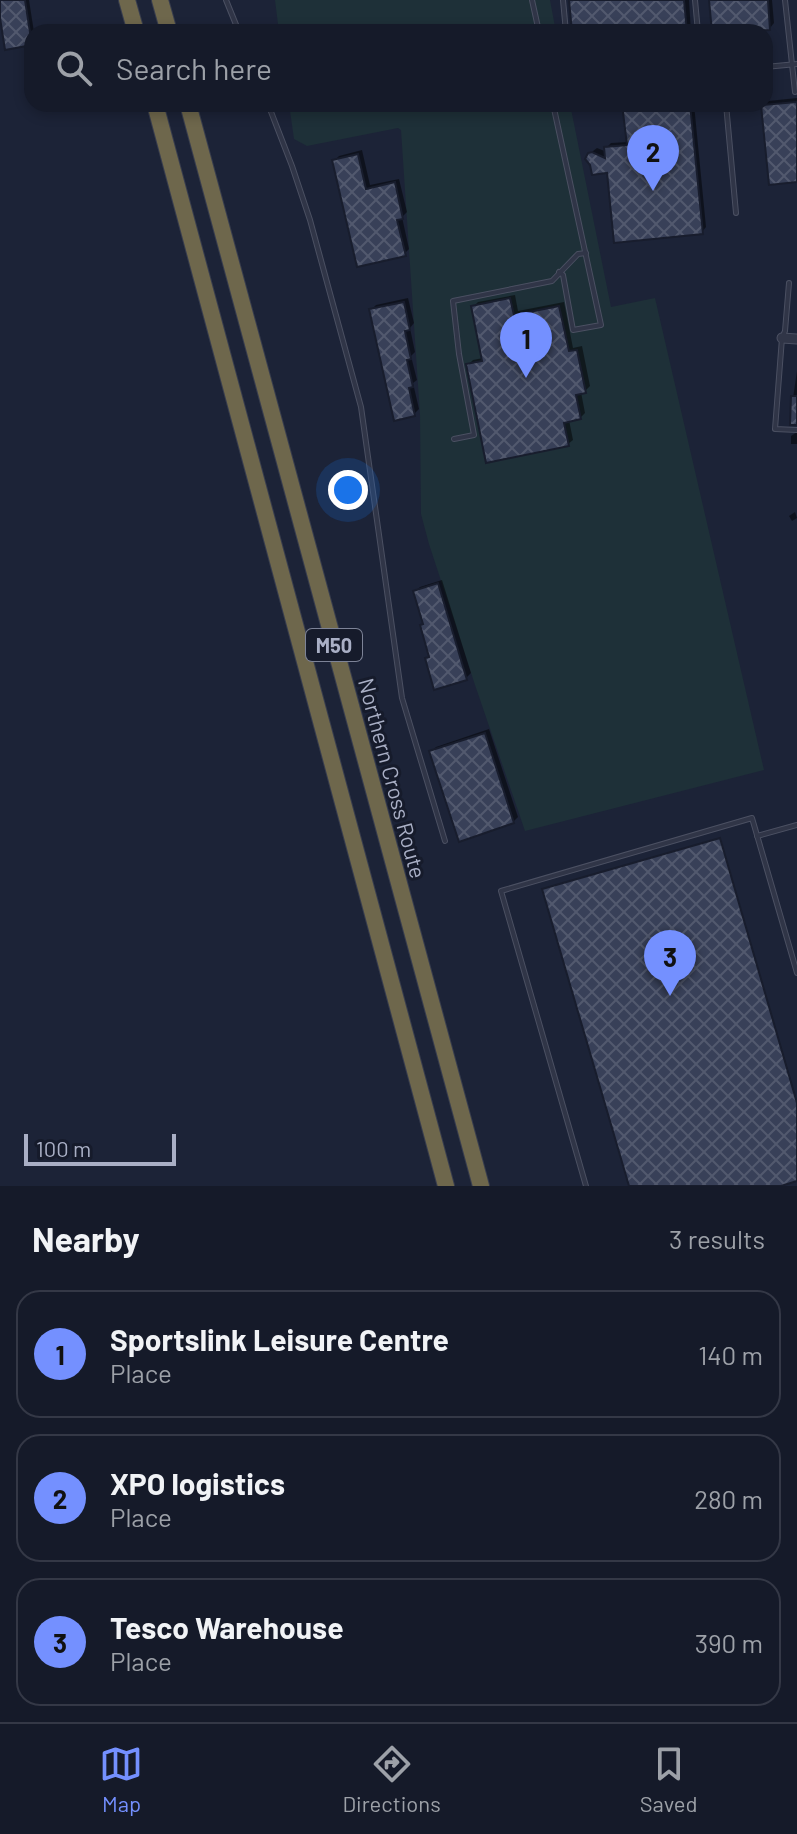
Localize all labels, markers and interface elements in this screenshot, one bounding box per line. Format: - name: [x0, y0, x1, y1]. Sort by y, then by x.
- search box: [24, 24, 773, 112]
- icon: search: [52, 46, 96, 90]
- text: Search here: [116, 50, 272, 86]
- pin: 2: [627, 125, 679, 191]
- pin: 1: [500, 312, 552, 378]
- your location: [328, 470, 368, 510]
- road number: M50: [306, 629, 362, 661]
- street label: Northern Cross Route: [354, 675, 432, 881]
- pin: 3: [644, 930, 696, 996]
- scale bar: [24, 1130, 176, 1166]
- text: 100 m: [36, 1135, 91, 1161]
- text: Nearby: [32, 1218, 140, 1259]
- text: 3 results: [669, 1223, 765, 1254]
- text: Sportslink Leisure Centre: [110, 1321, 449, 1357]
- text: 1: [55, 1339, 65, 1370]
- text: 140 m: [698, 1339, 763, 1370]
- text: Place: [110, 1357, 172, 1388]
- text: XPO logistics: [110, 1465, 285, 1501]
- text: 2: [53, 1483, 67, 1514]
- text: 280 m: [694, 1483, 763, 1514]
- text: Place: [110, 1501, 172, 1532]
- text: Tesco Warehouse: [110, 1609, 344, 1645]
- text: 3: [53, 1627, 67, 1658]
- text: 390 m: [695, 1627, 763, 1658]
- text: Place: [110, 1645, 172, 1676]
- tab: Map: [99, 1742, 143, 1816]
- tab: Directions: [342, 1742, 441, 1816]
- tab: Saved: [640, 1742, 697, 1816]

